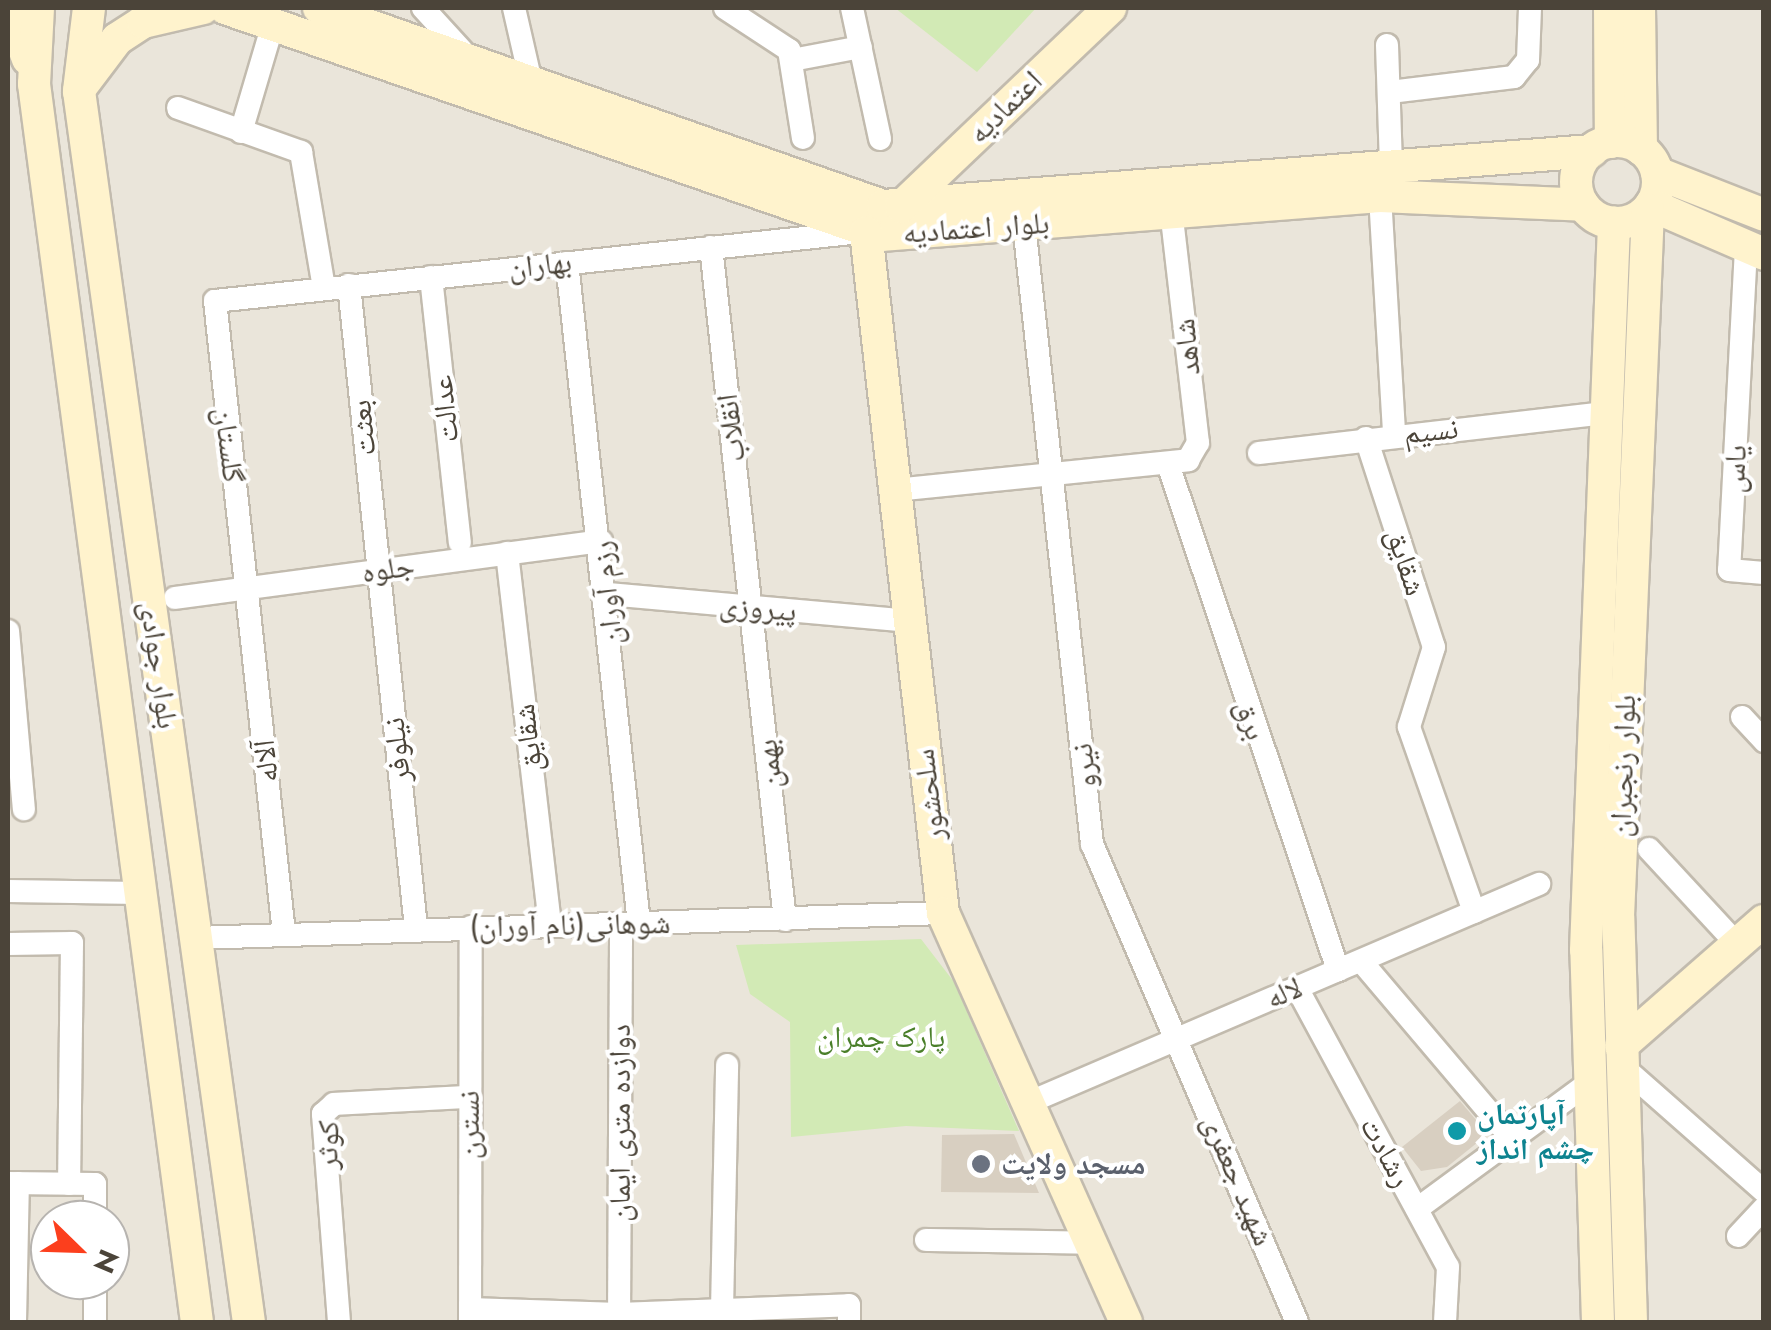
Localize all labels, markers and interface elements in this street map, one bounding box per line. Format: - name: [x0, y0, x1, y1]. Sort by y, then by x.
- street label: اعتمادیه: [960, 63, 1050, 151]
- street label: بلوار اعتمادیه: [902, 205, 1050, 251]
- street label: بهاران: [507, 244, 573, 286]
- street label: شاهد: [1166, 317, 1208, 377]
- street label: عدالت: [424, 374, 466, 444]
- street label: انقلاب: [709, 392, 753, 464]
- street label: بعثت: [342, 398, 384, 458]
- street label: گلستان: [207, 405, 251, 485]
- street label: نسیم: [1402, 410, 1460, 452]
- street label: یاس: [1716, 444, 1754, 494]
- street label: شقایق: [1378, 524, 1434, 600]
- street label: رزم آوران: [584, 539, 630, 647]
- street label: جلوه: [359, 548, 417, 590]
- street label: پیروزی: [718, 587, 798, 629]
- street label: بلوار جوادی: [132, 599, 186, 731]
- street label: بلوار رنجبران: [1603, 694, 1643, 838]
- street label: برق: [1228, 696, 1274, 744]
- street label: شقایق: [506, 702, 550, 774]
- street label: نیلوفر: [376, 716, 418, 784]
- street label: بهمن: [749, 737, 789, 791]
- street label: آلاله: [246, 738, 286, 784]
- street label: نیرو: [1064, 742, 1104, 790]
- street label: سلحشور: [905, 747, 953, 843]
- street label: شوهانی(نام آوران): [469, 905, 671, 945]
- street label: لاله: [1261, 970, 1307, 1016]
- park label: پارک چمران: [817, 1019, 945, 1055]
- street label: دوازده متری ایمان: [602, 1024, 638, 1222]
- street label: نسترن: [451, 1091, 487, 1159]
- place label: آپارتمان چشم انداز: [1477, 1096, 1594, 1166]
- street label: شهید جعفری: [1194, 1109, 1282, 1251]
- street label: رشادت: [1352, 1111, 1420, 1193]
- street label: کوثر: [309, 1120, 347, 1170]
- marker: آپارتمان چشم انداز: [1446, 1120, 1468, 1142]
- place label: مسجد ولایت: [1001, 1146, 1145, 1182]
- marker: مسجد ولایت: [970, 1153, 992, 1175]
- north arrow: [30, 1200, 130, 1300]
- text: N: [83, 1243, 129, 1279]

